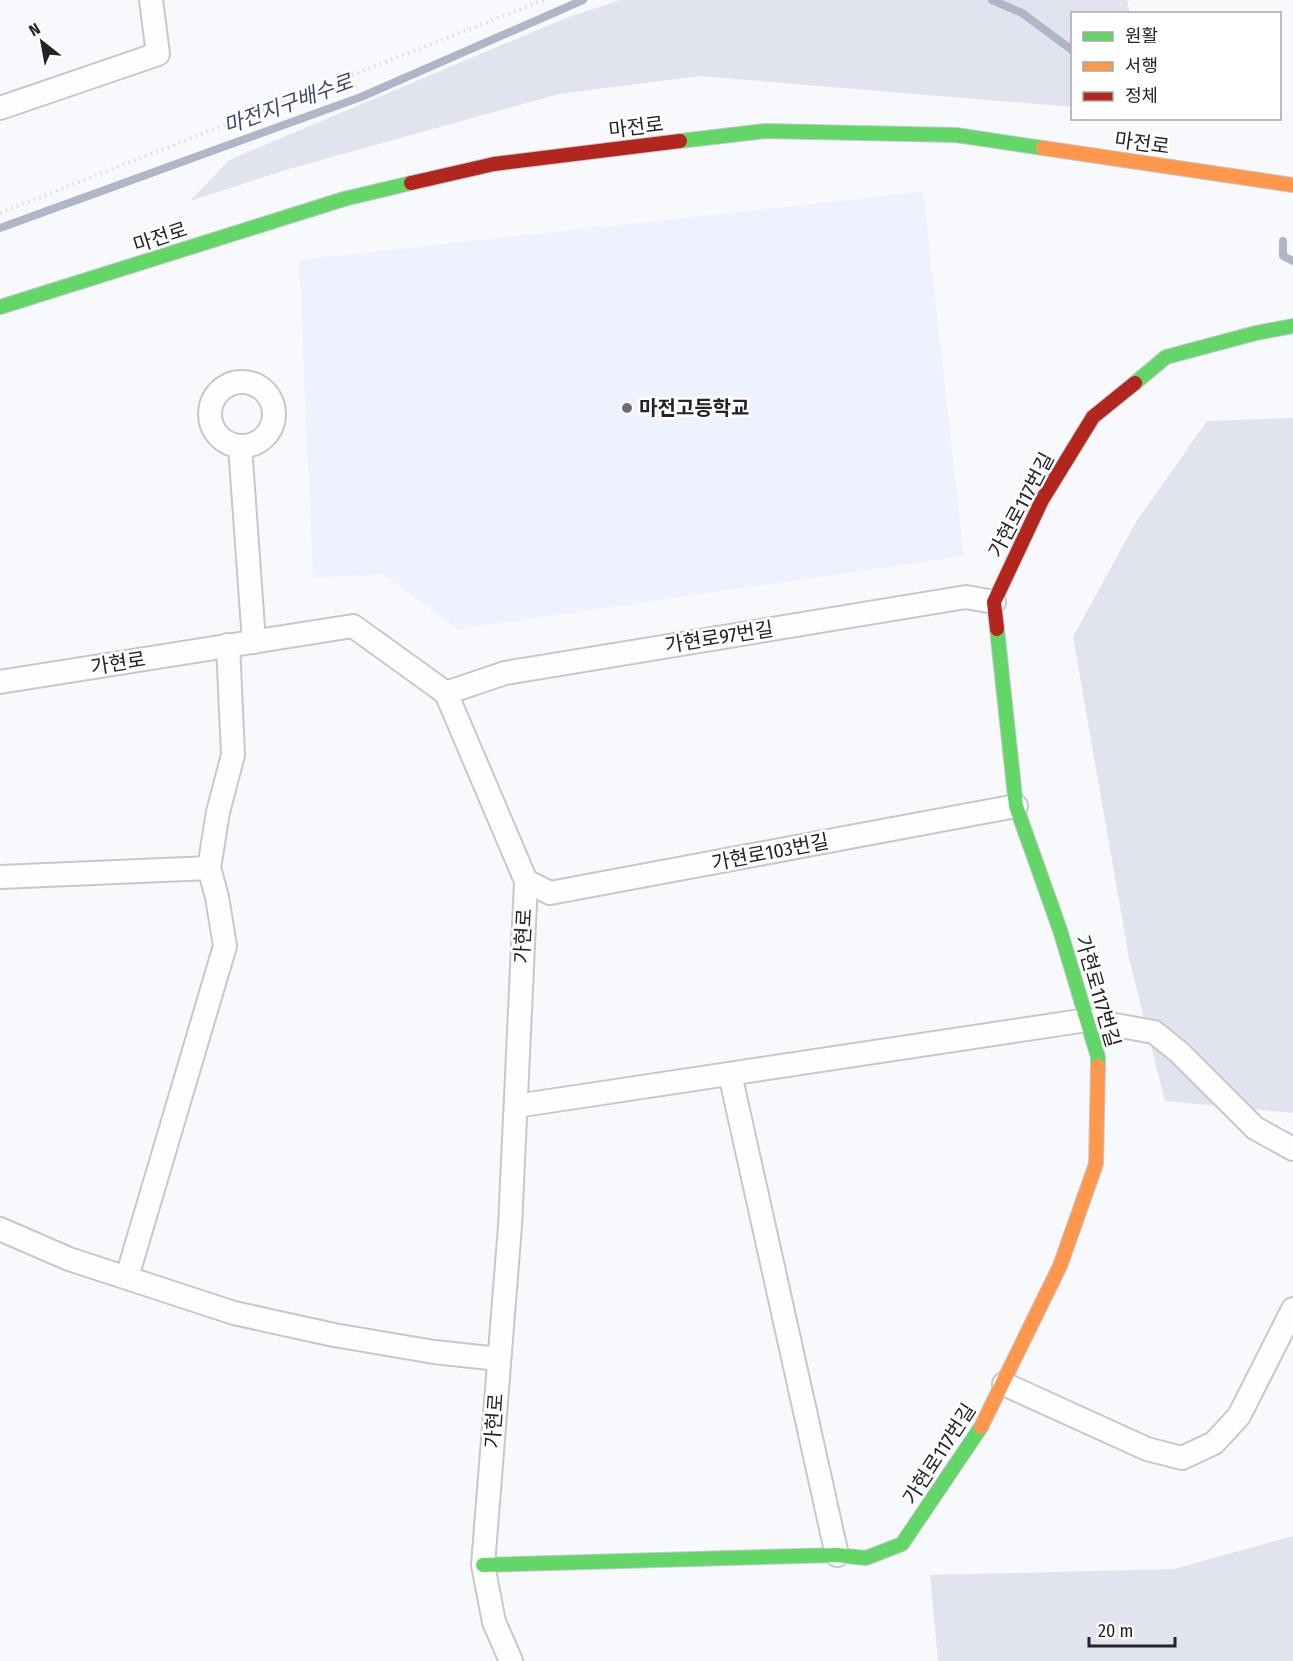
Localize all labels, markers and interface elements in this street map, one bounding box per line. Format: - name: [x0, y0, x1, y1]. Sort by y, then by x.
- north arrow: [12, 12, 72, 72]
- legend: [1071, 12, 1281, 120]
- text: N: [26, 19, 44, 40]
- text: 원활: [1125, 25, 1158, 47]
- text: 서행: [1125, 55, 1158, 77]
- water label: 마전지구배수로: [220, 68, 358, 139]
- text: 정체: [1125, 85, 1158, 107]
- street label: 마전로: [607, 112, 665, 142]
- street label: 마전로: [1113, 127, 1171, 159]
- street label: 마전로: [130, 217, 190, 257]
- place label: 마전고등학교: [639, 396, 749, 420]
- marker: 마전고등학교: [620, 401, 634, 415]
- street label: 가현로117번길: [983, 448, 1059, 562]
- street label: 가현로97번길: [663, 617, 775, 657]
- street label: 가현로: [89, 647, 147, 679]
- street label: 가현로103번길: [709, 829, 831, 875]
- street label: 가현로: [510, 908, 536, 964]
- street label: 가현로117번길: [1071, 932, 1125, 1050]
- street label: 가현로: [480, 1393, 508, 1449]
- street label: 가현로117번길: [898, 1399, 980, 1509]
- scale bar: [1089, 1610, 1174, 1648]
- text: 20 m: [1098, 1620, 1133, 1642]

